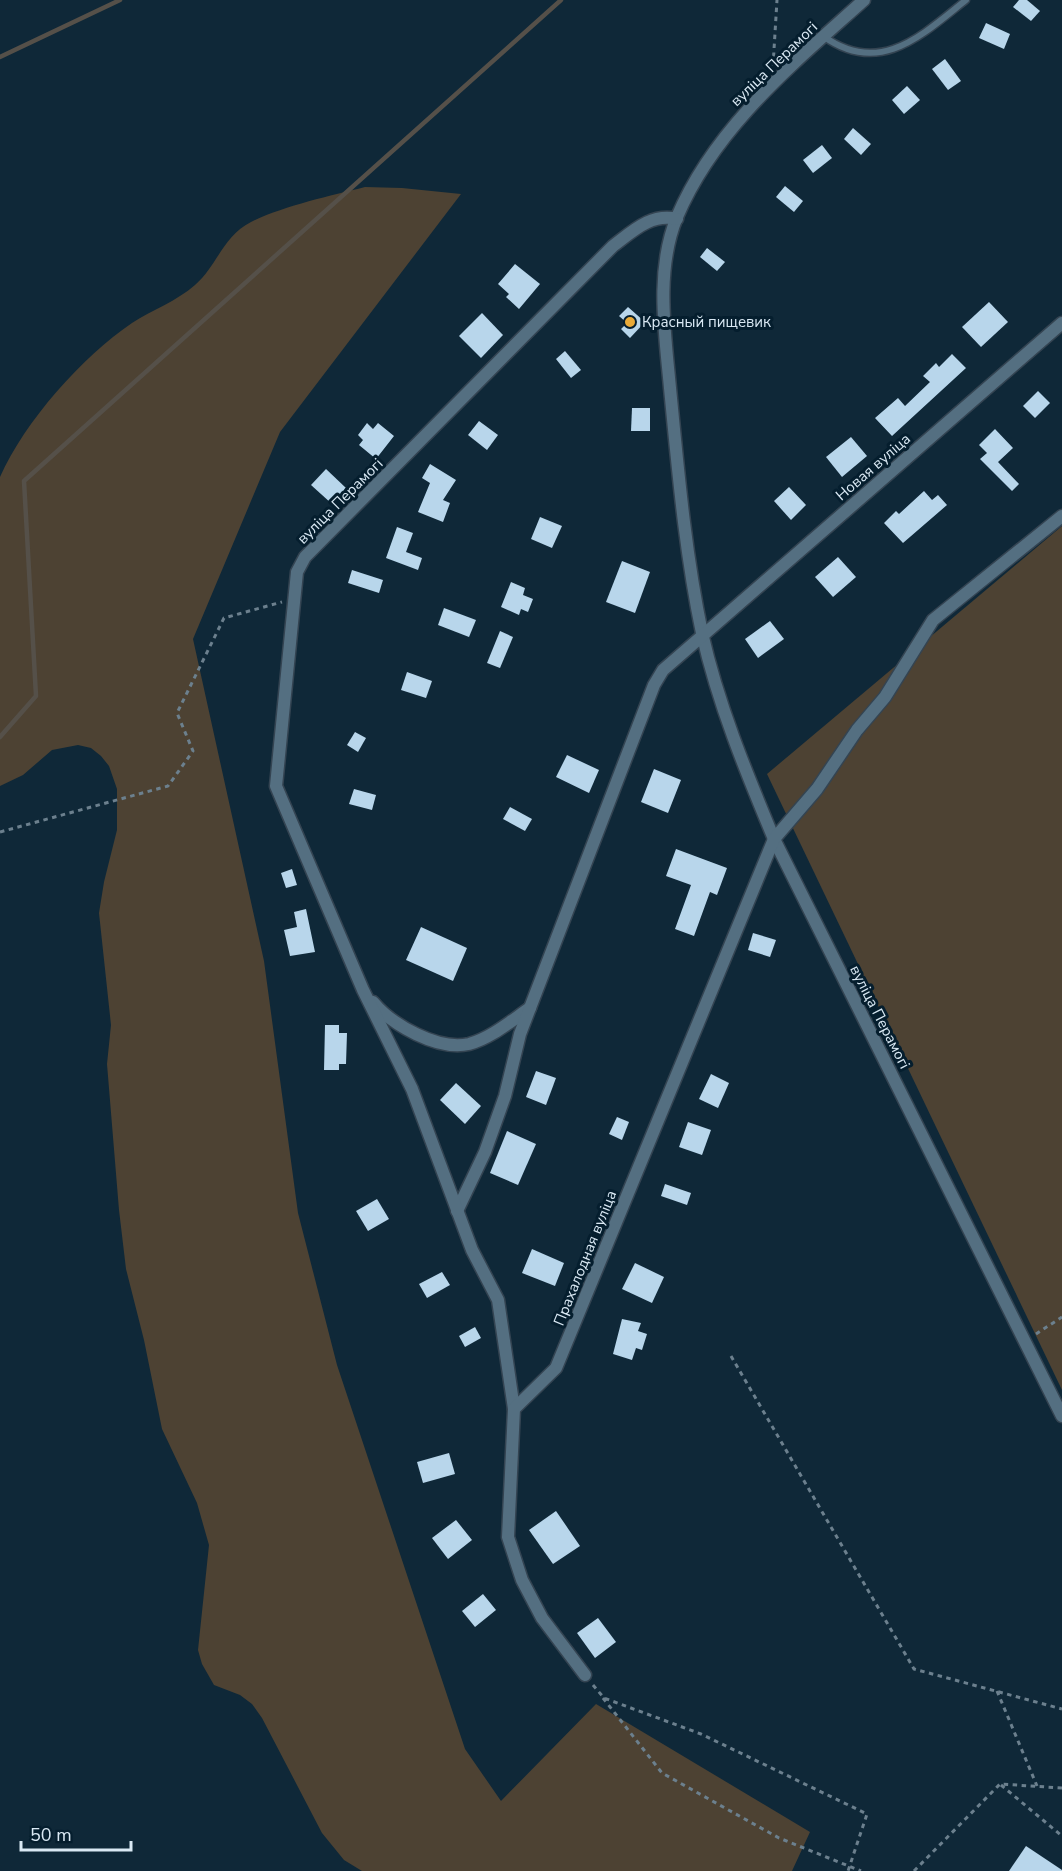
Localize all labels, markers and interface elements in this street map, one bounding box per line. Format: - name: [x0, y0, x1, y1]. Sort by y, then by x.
- street label: вуліца Перамогі: [726, 17, 822, 111]
- place label: Красный пищевик: [642, 312, 771, 332]
- marker: Красный пищевик: [623, 315, 637, 329]
- street label: Новая вуліца: [831, 429, 915, 505]
- street label: вуліца Перамогі: [293, 454, 387, 548]
- street label: вуліца Перамогі: [845, 962, 915, 1072]
- street label: Прахалодная вуліца: [549, 1187, 621, 1329]
- scale bar: [21, 1814, 130, 1852]
- text: 50 m: [30, 1823, 72, 1847]

